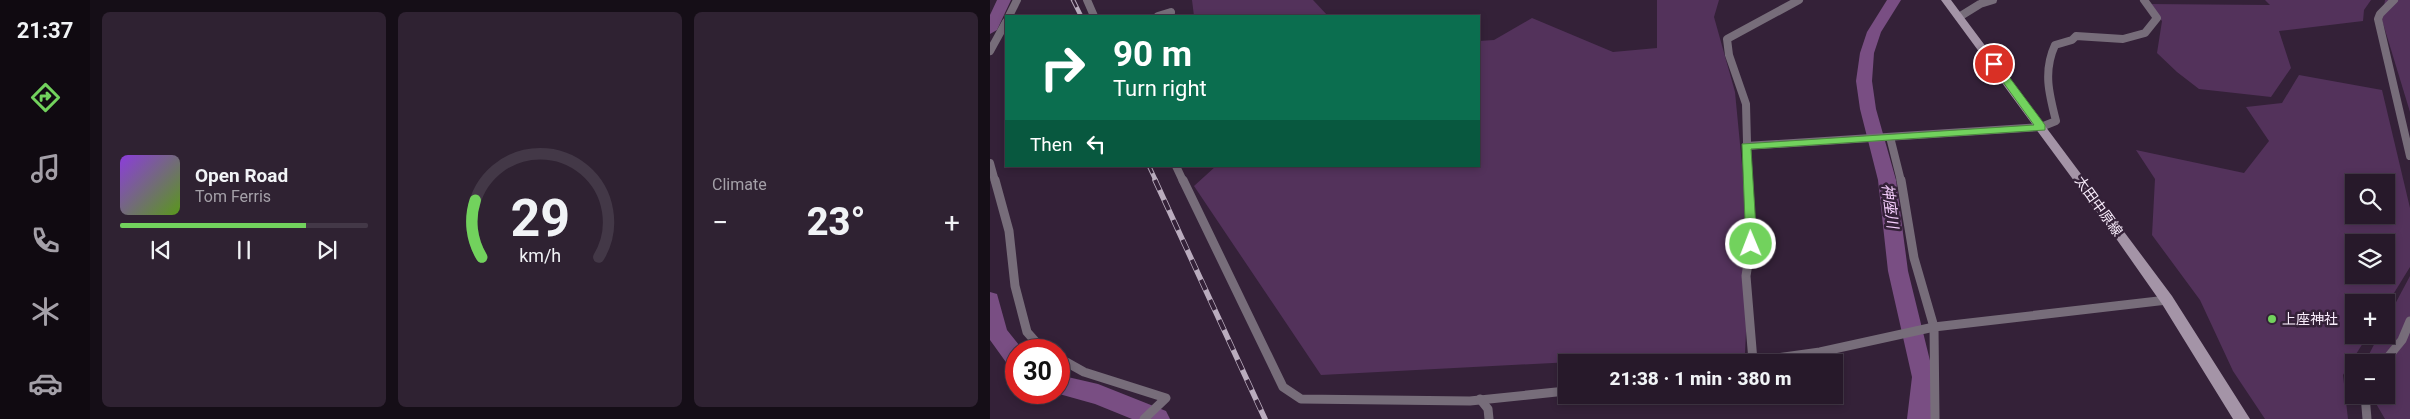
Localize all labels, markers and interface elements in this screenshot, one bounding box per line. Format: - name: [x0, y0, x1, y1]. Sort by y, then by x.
- text: 21:37: [17, 18, 73, 43]
- text: 90 m: [1113, 34, 1192, 75]
- icon: right: [1030, 35, 1095, 100]
- pin: [1973, 43, 2015, 85]
- icon: arrive: [1980, 50, 2008, 78]
- text: Turn right: [1113, 76, 1207, 101]
- icon: directions: [28, 80, 63, 115]
- icon: left: [1082, 130, 1110, 158]
- text: Then: [1030, 133, 1072, 156]
- icon: music: [28, 151, 63, 186]
- text: Open Road: [195, 164, 288, 187]
- street label: 太田中原線: [2072, 173, 2126, 239]
- map controls: [2345, 174, 2395, 404]
- button: search: [2345, 174, 2395, 224]
- text: Climate: [712, 175, 767, 194]
- water label: 神座川: [1878, 183, 1902, 231]
- text: Tom Ferris: [195, 187, 271, 206]
- text: 29: [510, 188, 570, 249]
- text: 23°: [807, 200, 865, 244]
- text: −: [712, 206, 728, 239]
- text: +: [944, 206, 960, 239]
- position arrow: [1724, 217, 1776, 269]
- icon: phone: [28, 223, 63, 258]
- button: layers: [2345, 234, 2395, 284]
- icon: previous: [147, 236, 175, 264]
- icon: pause: [230, 236, 258, 264]
- icon: next: [313, 236, 341, 264]
- text: km/h: [519, 245, 561, 266]
- icon: climate: [28, 294, 63, 329]
- button: +: [2345, 294, 2395, 344]
- place label: 上座神社: [2282, 311, 2338, 327]
- marker: 上座神社: [2266, 313, 2278, 325]
- speed limit sign: 30: [1005, 339, 1070, 404]
- button: −: [2345, 354, 2395, 404]
- icon: car: [28, 366, 63, 401]
- text: 21:38 · 1 min · 380 m: [1609, 367, 1792, 390]

